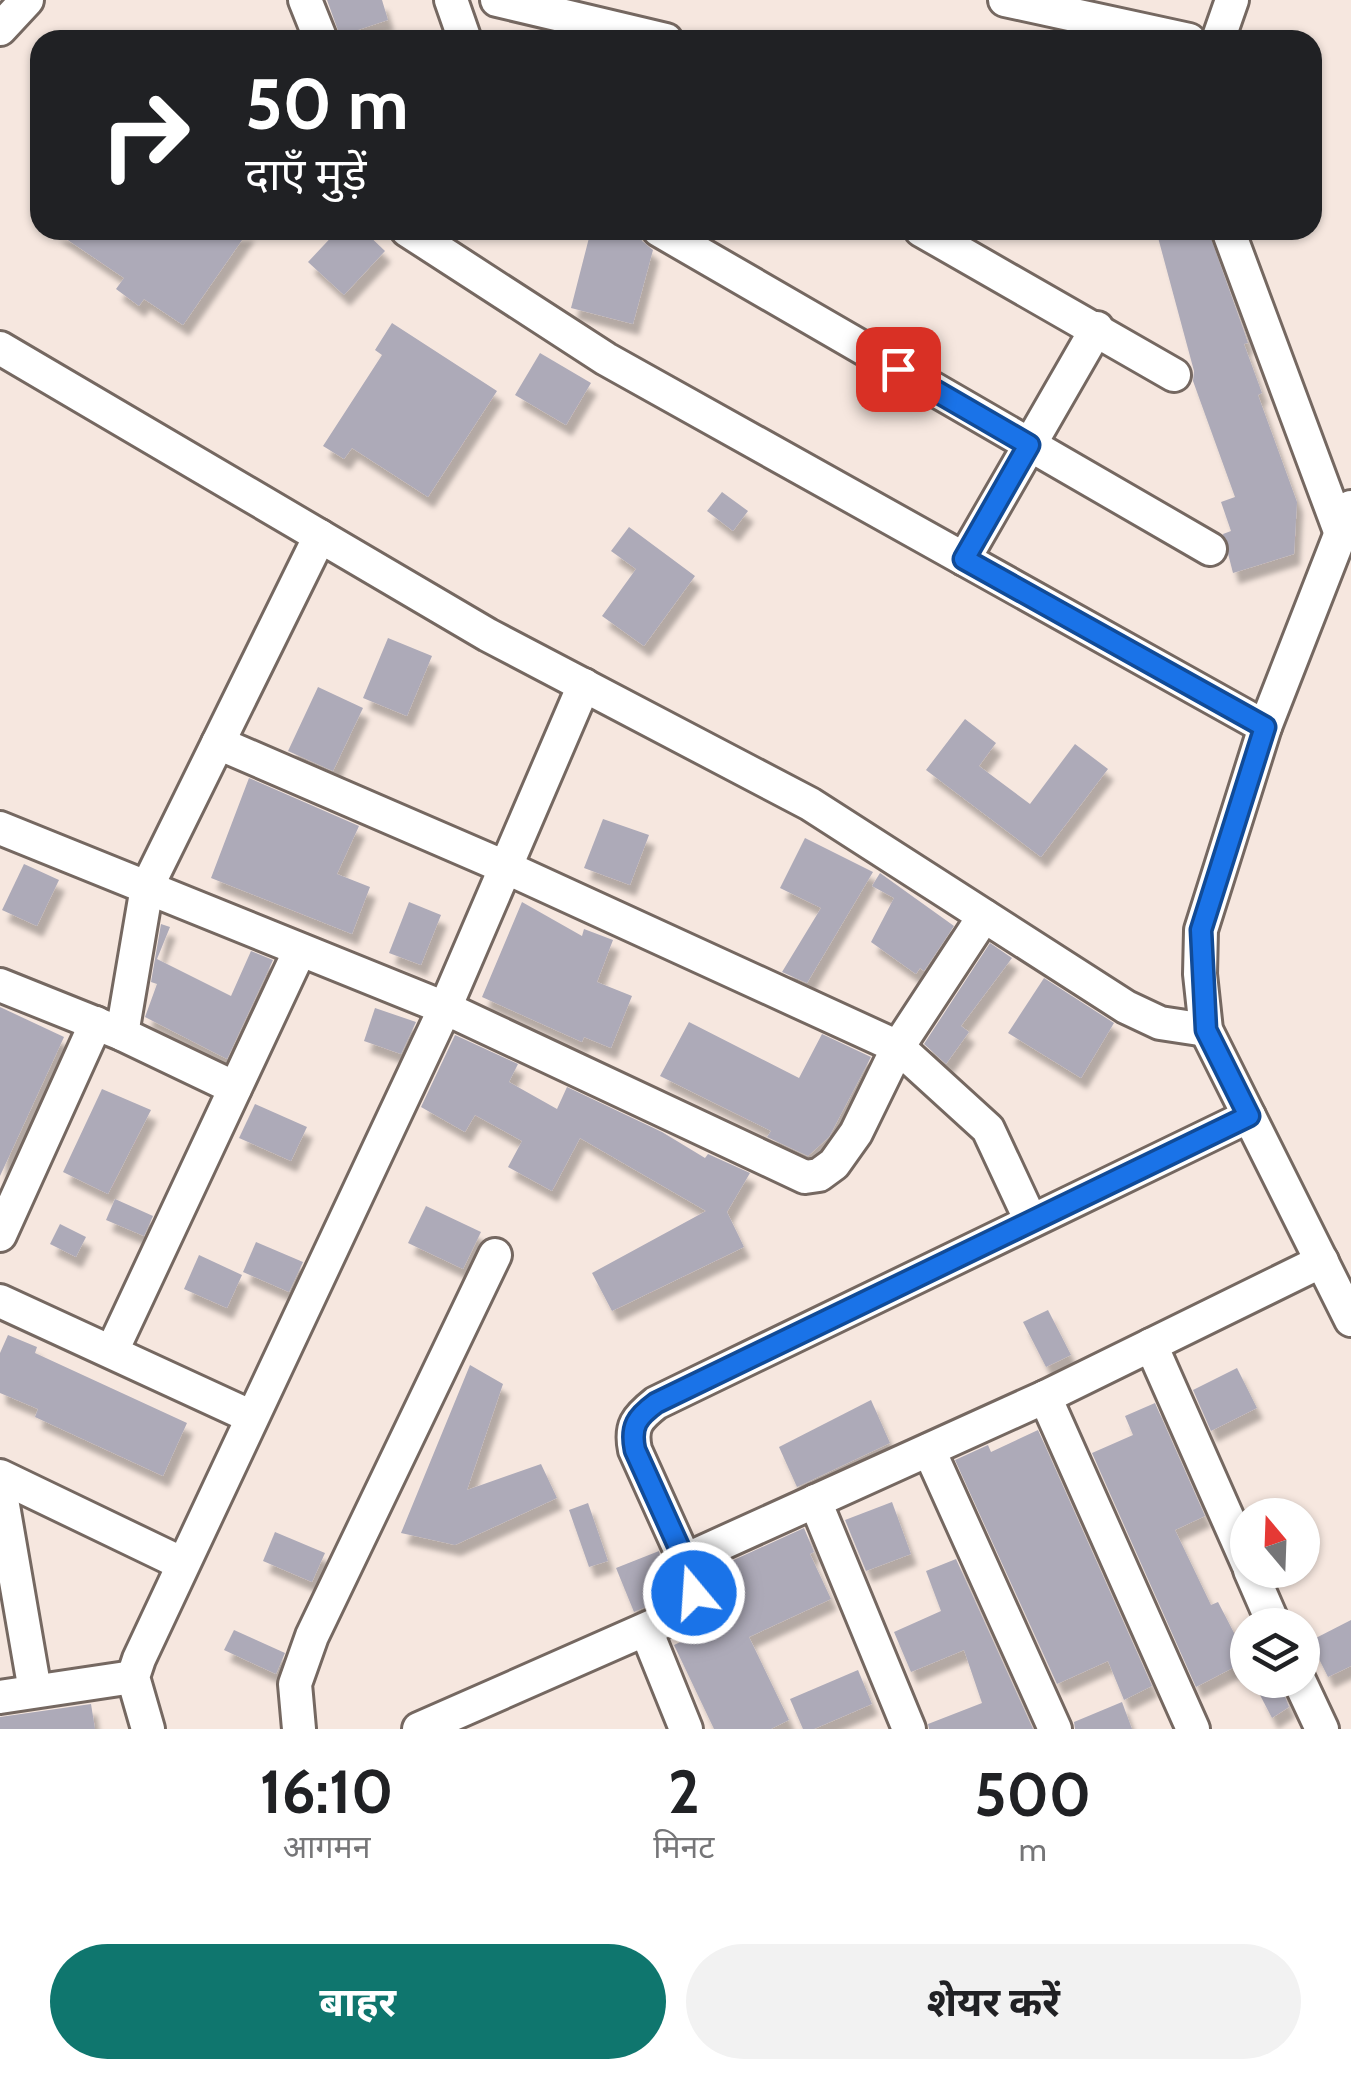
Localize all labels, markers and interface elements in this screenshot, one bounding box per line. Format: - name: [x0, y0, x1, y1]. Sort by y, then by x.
- text: 50 m: [245, 61, 409, 147]
- icon: right: [80, 70, 210, 200]
- text: दाएँ मुड़ें: [245, 147, 367, 201]
- pin: [856, 327, 941, 412]
- icon: arrive: [871, 342, 926, 397]
- north arrow: [1230, 1498, 1320, 1588]
- map controls: [1230, 1498, 1320, 1698]
- position arrow: [642, 1541, 746, 1645]
- button: layers: [1230, 1608, 1320, 1698]
- text: 16:10: [260, 1755, 393, 1828]
- text: 2: [668, 1755, 700, 1828]
- text: 500: [974, 1758, 1091, 1831]
- text: आगमन: [283, 1827, 370, 1866]
- text: मिनट: [653, 1827, 715, 1866]
- text: m: [1019, 1830, 1047, 1869]
- button: बाहर: [50, 1944, 666, 2059]
- button: शेयर करें: [686, 1944, 1301, 2059]

